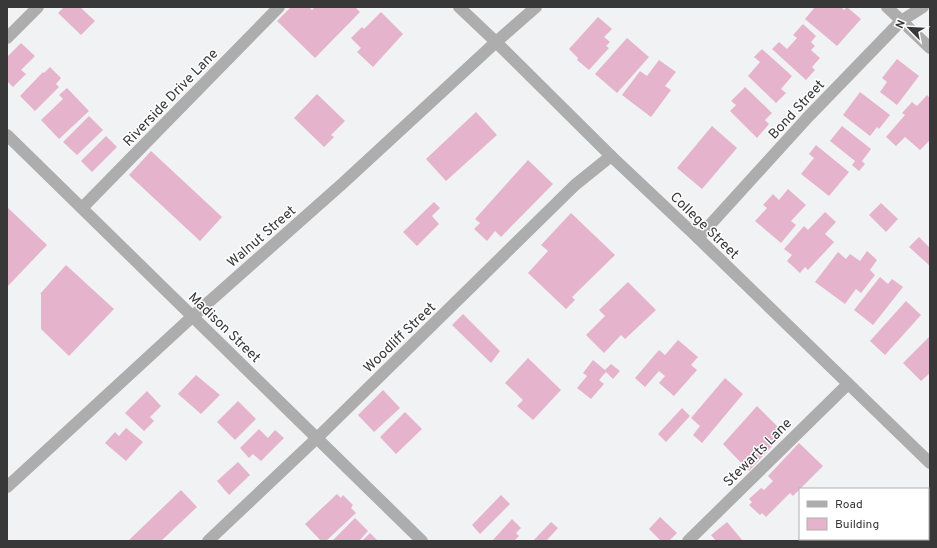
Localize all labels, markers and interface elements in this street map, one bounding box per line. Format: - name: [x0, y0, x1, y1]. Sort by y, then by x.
- north arrow: [889, 8, 929, 48]
- text: N: [893, 18, 909, 31]
- street label: Riverside Drive Lane: [120, 46, 222, 150]
- street label: Bond Street: [765, 77, 829, 143]
- street label: College Street: [666, 189, 742, 263]
- street label: Walnut Street: [224, 203, 300, 272]
- street label: Madison Street: [184, 289, 264, 367]
- street label: Woodliff Street: [360, 299, 440, 377]
- street label: Stewarts Lane: [720, 415, 796, 491]
- legend: [799, 488, 929, 540]
- text: Road: [835, 497, 863, 513]
- text: Building: [835, 517, 879, 533]

